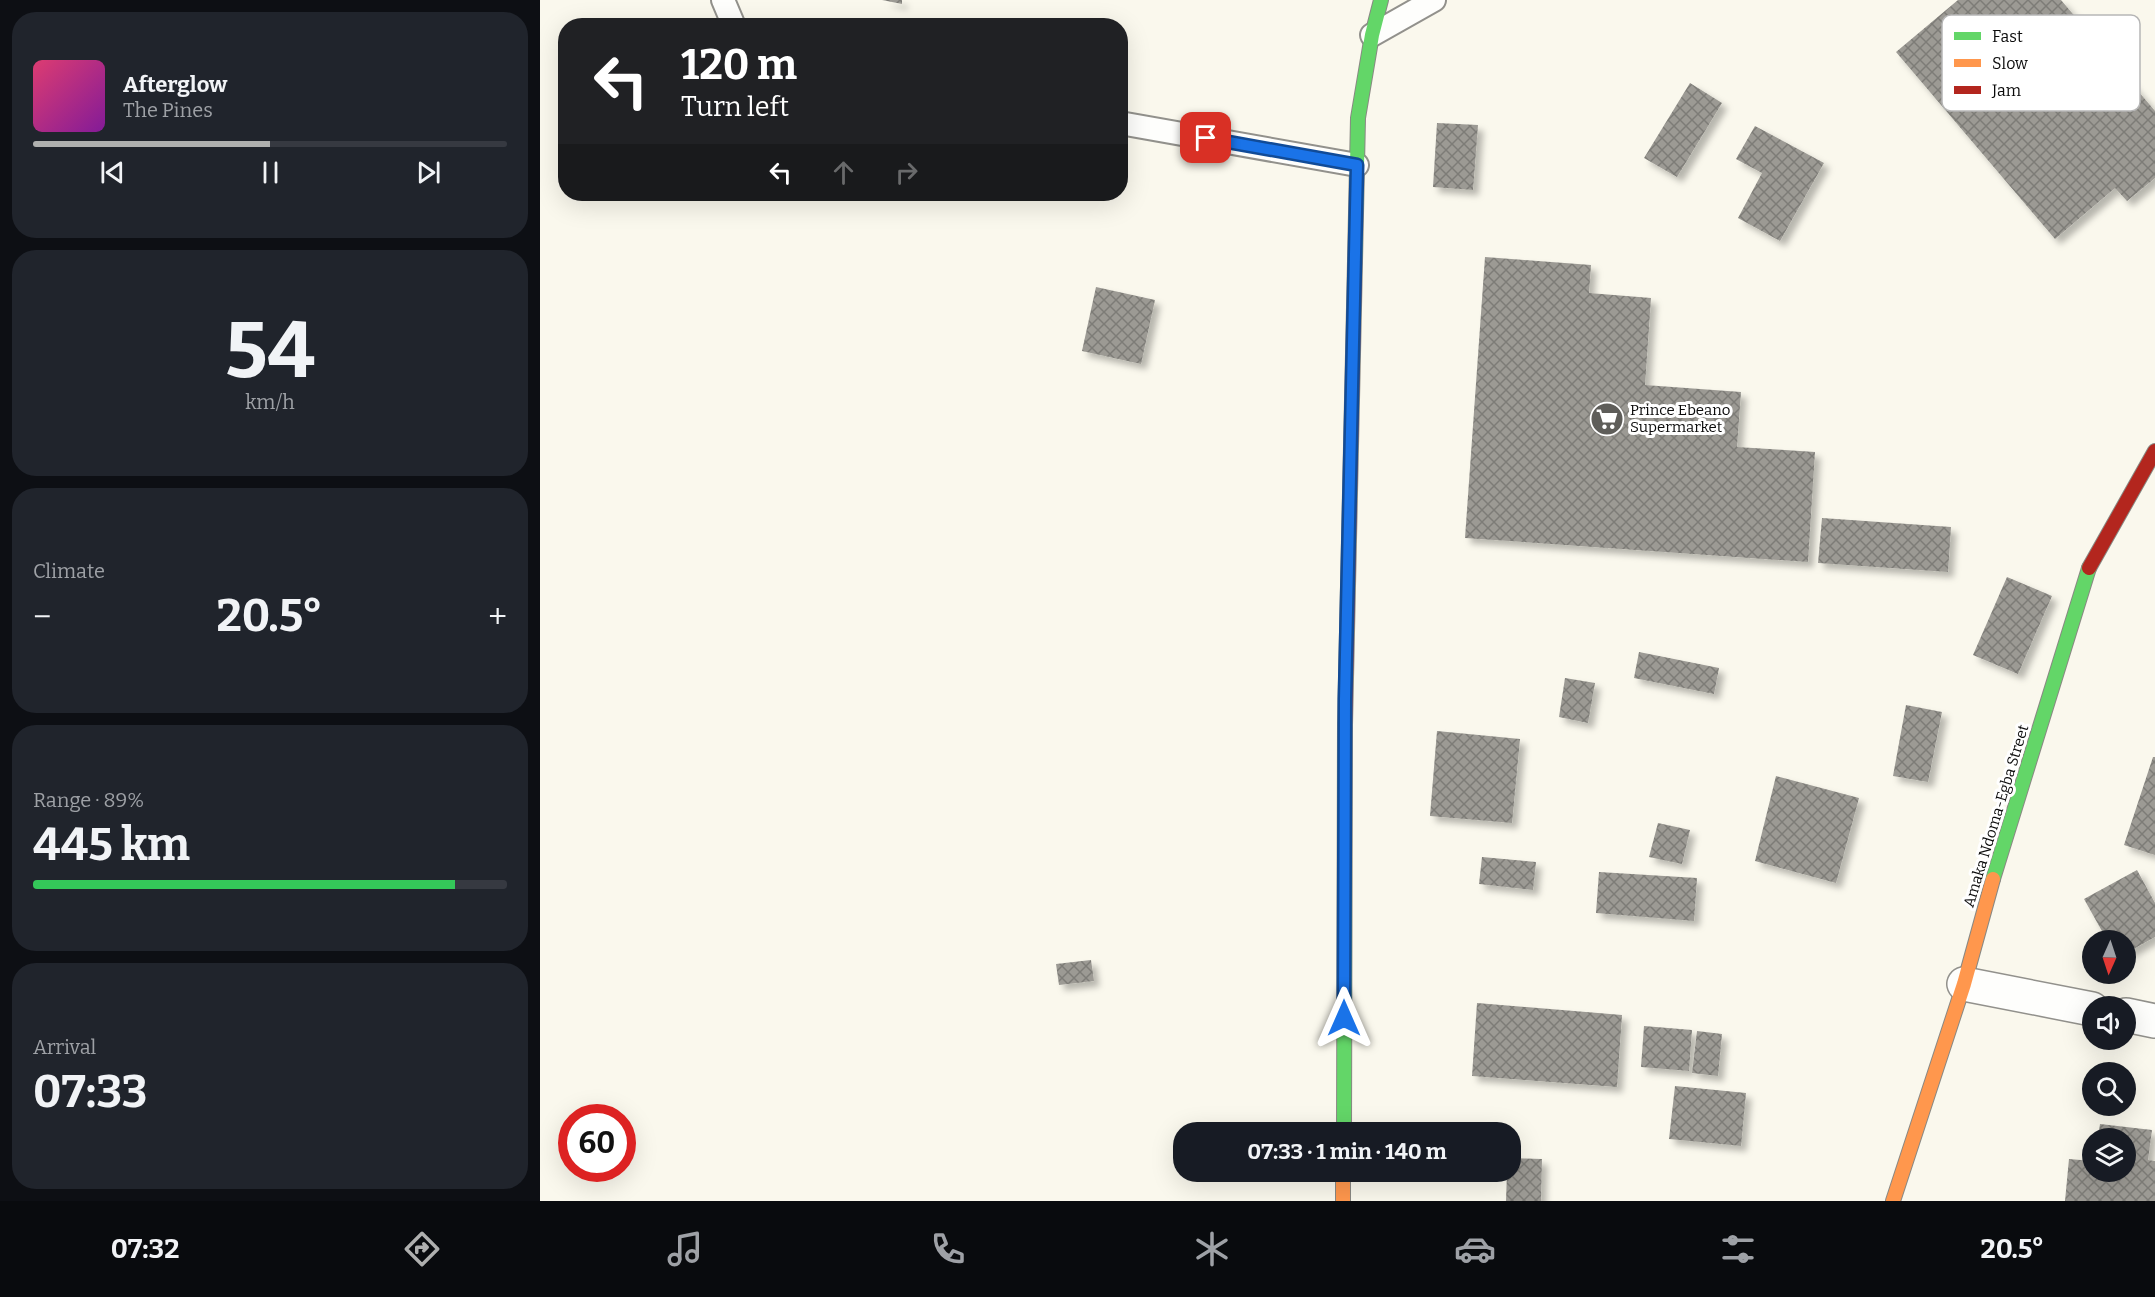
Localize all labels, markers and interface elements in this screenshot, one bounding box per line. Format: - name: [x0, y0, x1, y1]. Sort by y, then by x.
- legend: [1942, 15, 2140, 111]
- text: Fast: [1992, 27, 2023, 46]
- text: 120 m: [681, 40, 797, 90]
- icon: left: [582, 42, 660, 120]
- text: Slow: [1992, 54, 2028, 73]
- text: Afterglow: [123, 71, 227, 98]
- text: Jam: [1991, 81, 2021, 100]
- text: Turn left: [681, 91, 789, 123]
- text: The Pines: [123, 98, 213, 122]
- pin: [1180, 112, 1231, 163]
- icon: arrive: [1189, 121, 1222, 154]
- icon: previous: [96, 156, 129, 189]
- icon: pause: [254, 156, 287, 189]
- icon: next: [412, 156, 445, 189]
- icon: left: [764, 156, 797, 189]
- icon: ahead: [827, 156, 860, 189]
- icon: right: [890, 156, 923, 189]
- text: 54: [225, 304, 315, 398]
- text: km/h: [245, 390, 295, 414]
- supermarket icon: Prince Ebeano Supermarket: [1589, 401, 1625, 437]
- place label: Prince Ebeano Supermarket: [1630, 401, 1730, 436]
- text: Climate: [33, 559, 105, 583]
- text: 20.5°: [217, 589, 323, 643]
- text: −: [33, 597, 51, 637]
- text: +: [488, 597, 507, 637]
- street label: Amaka Ndoma-Egba Street: [1960, 722, 2033, 910]
- text: Range · 89%: [33, 788, 144, 812]
- text: 445 km: [33, 818, 190, 872]
- north arrow: [2082, 930, 2136, 984]
- map controls: [2082, 930, 2136, 1182]
- position arrow: [1312, 986, 1376, 1050]
- button: sound: [2082, 996, 2136, 1050]
- text: Arrival: [33, 1035, 96, 1059]
- button: search: [2082, 1062, 2136, 1116]
- text: 07:33: [33, 1065, 147, 1119]
- speed limit sign: 60: [558, 1104, 636, 1182]
- button: layers: [2082, 1128, 2136, 1182]
- text: 07:33 · 1 min · 140 m: [1247, 1138, 1447, 1165]
- icon: directions: [401, 1228, 443, 1270]
- icon: music: [664, 1228, 706, 1270]
- icon: phone: [927, 1228, 969, 1270]
- icon: climate: [1191, 1228, 1233, 1270]
- icon: car: [1454, 1228, 1496, 1270]
- icon: filters: [1717, 1228, 1759, 1270]
- text: 07:32: [111, 1233, 179, 1265]
- text: 20.5°: [1980, 1233, 2044, 1265]

